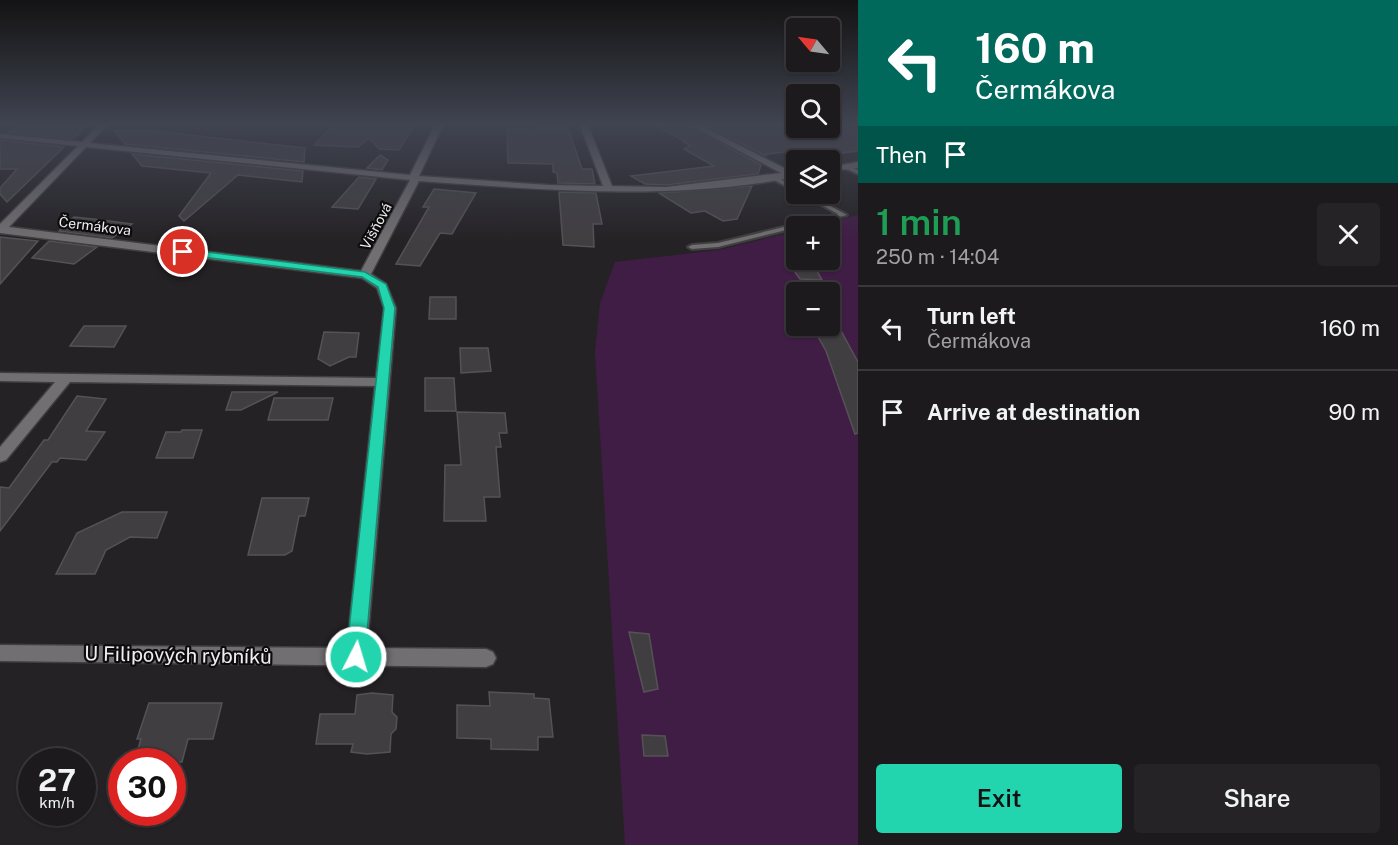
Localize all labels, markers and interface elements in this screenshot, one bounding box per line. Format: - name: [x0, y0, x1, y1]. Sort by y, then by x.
- north arrow: [786, 18, 840, 72]
- map controls: [786, 18, 840, 336]
- text: 160 m: [975, 23, 1095, 72]
- icon: left: [876, 24, 954, 102]
- text: Čermákova: [975, 73, 1115, 105]
- button: search: [786, 84, 840, 138]
- icon: arrive: [939, 138, 972, 171]
- text: Then: [876, 142, 927, 168]
- button: layers: [786, 150, 840, 204]
- street label: Višňová: [357, 200, 395, 252]
- text: 1 min: [876, 201, 962, 243]
- button: close: [1317, 203, 1380, 266]
- street label: Čermákova: [58, 213, 132, 238]
- button: +: [786, 216, 840, 270]
- pin: [157, 226, 208, 277]
- icon: arrive: [166, 235, 199, 268]
- text: 250 m · 14:04: [876, 245, 999, 269]
- button: −: [786, 282, 840, 336]
- text: Turn left: [927, 303, 1016, 329]
- icon: left: [876, 312, 909, 345]
- text: 160 m: [1320, 315, 1380, 341]
- text: Čermákova: [927, 329, 1031, 353]
- icon: arrive: [876, 396, 909, 429]
- text: Arrive at destination: [927, 399, 1140, 425]
- text: 90 m: [1329, 399, 1380, 425]
- position arrow: [324, 625, 388, 689]
- street label: U Filipových rybníků: [84, 641, 272, 669]
- speed limit sign: 30: [108, 748, 186, 826]
- text: 27: [38, 762, 76, 798]
- button: Exit: [876, 764, 1122, 833]
- button: Share: [1134, 764, 1380, 833]
- text: km/h: [39, 794, 75, 811]

